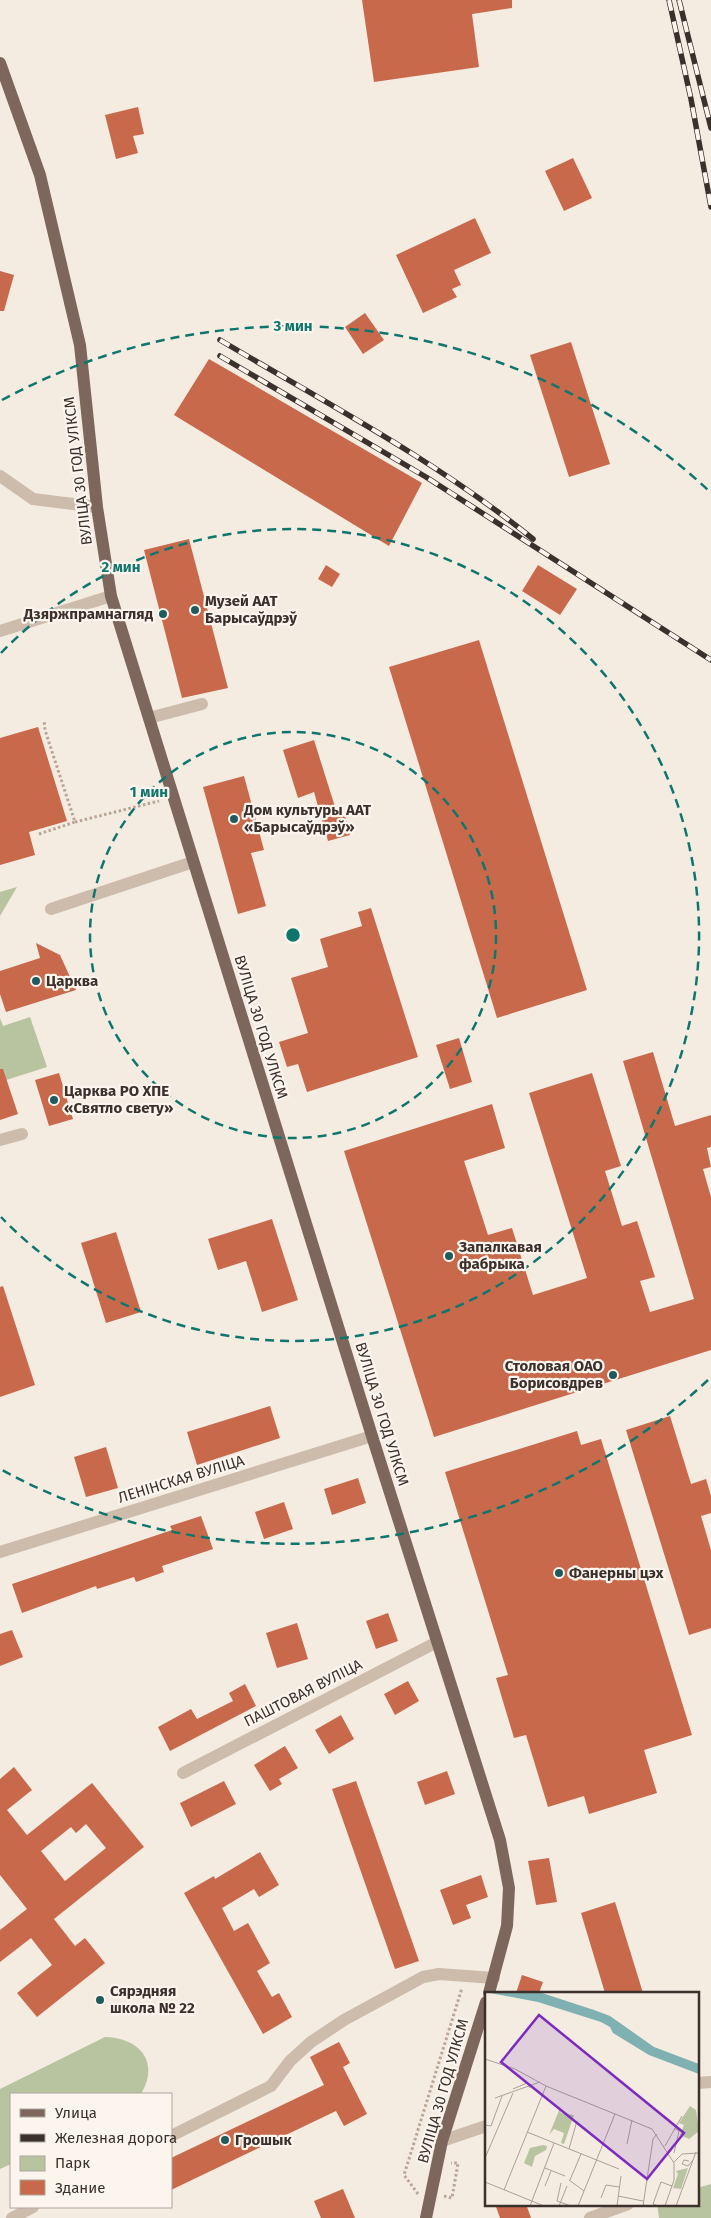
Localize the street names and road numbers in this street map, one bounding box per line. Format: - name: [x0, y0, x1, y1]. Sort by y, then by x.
- street label: ВУЛІЦА 30 ГОД УЛКСМ: [60, 396, 96, 546]
- street label: ВУЛІЦА 30 ГОД УЛКСМ: [231, 953, 291, 1101]
- street label: ВУЛІЦА 30 ГОД УЛКСМ: [352, 1340, 412, 1488]
- street label: ЛЕНІНСКАЯ ВУЛІЦА: [116, 1451, 247, 1507]
- street label: ПАШТОВАЯ ВУЛІЦА: [241, 1655, 365, 1731]
- street label: ВУЛІЦА 30 ГОД УЛКСМ: [414, 2017, 472, 2165]

